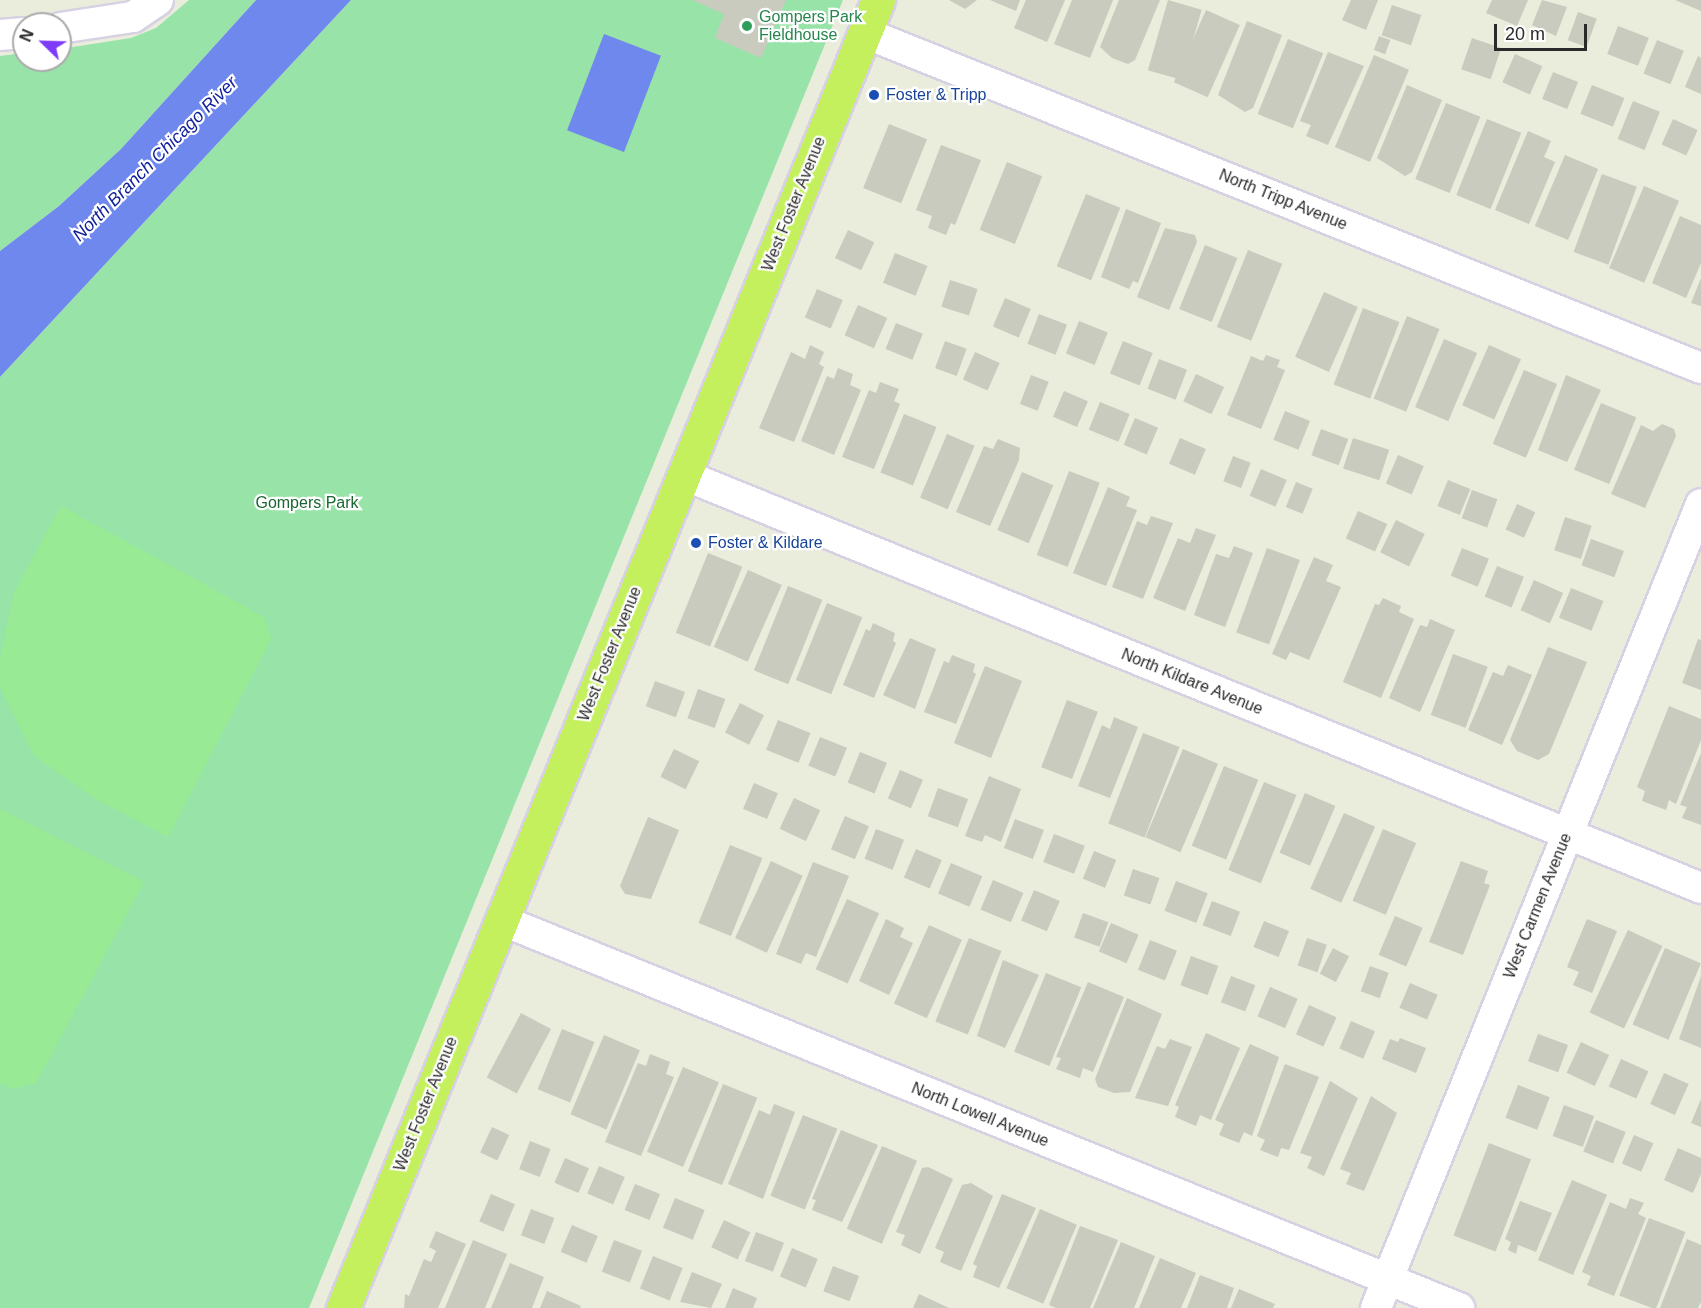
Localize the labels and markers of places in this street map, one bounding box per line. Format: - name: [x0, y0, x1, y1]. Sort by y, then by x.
- place label: Gompers Park Fieldhouse: [759, 7, 862, 45]
- marker: Gompers Park Fieldhouse: [740, 19, 754, 33]
- place label: Foster & Tripp: [886, 85, 987, 105]
- marker: Foster & Tripp: [867, 88, 881, 102]
- place label: Foster & Kildare: [708, 533, 823, 553]
- marker: Foster & Kildare: [689, 536, 703, 550]

